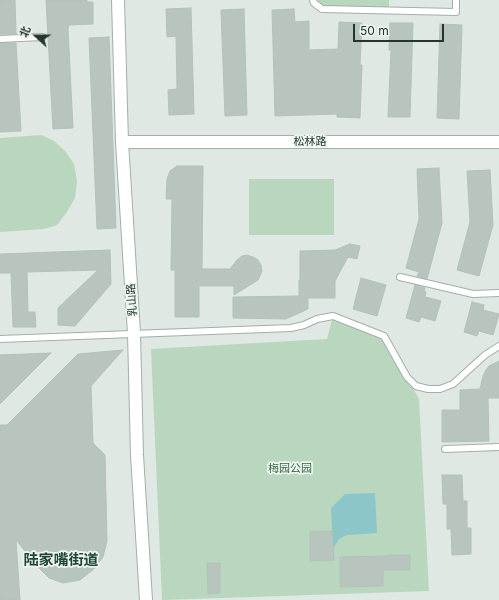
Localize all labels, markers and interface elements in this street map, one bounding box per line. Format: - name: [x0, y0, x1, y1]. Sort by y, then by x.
- north arrow: [16, 16, 56, 56]
- scale bar: [355, 16, 446, 42]
- text: 50 m: [360, 23, 389, 38]
- text: 北: [16, 24, 33, 39]
- street label: 松林路: [294, 135, 326, 149]
- street label: 乳山路: [124, 283, 140, 317]
- park label: 梅园公园: [268, 462, 312, 476]
- district label: 陆家嘴街道: [24, 551, 98, 569]

